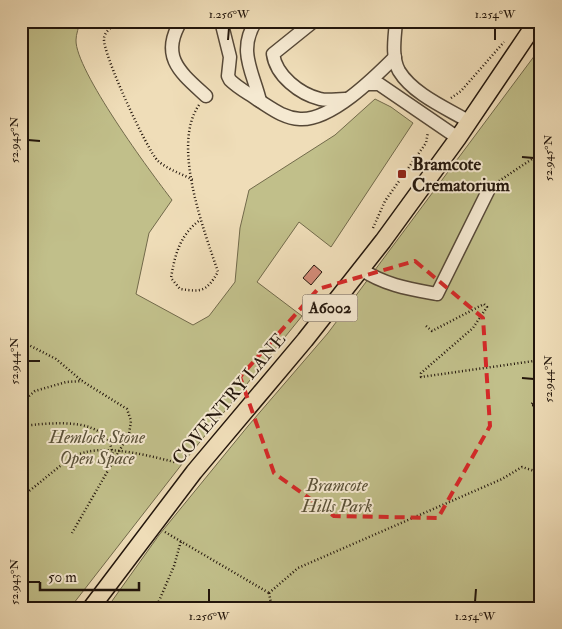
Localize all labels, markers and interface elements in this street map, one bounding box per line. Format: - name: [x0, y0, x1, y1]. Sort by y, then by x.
- text: 1.256°W: [209, 7, 250, 22]
- text: 1.254°W: [475, 7, 516, 22]
- text: 52.945°N: [7, 116, 22, 163]
- text: 52.945°N: [541, 134, 556, 181]
- place label: Bramcote Crematorium: [412, 153, 511, 197]
- marker: Bramcote Crematorium: [396, 168, 408, 180]
- road number: A6002: [302, 294, 358, 322]
- street label: COVENTRY LANE: [167, 328, 291, 470]
- text: 52.944°N: [7, 337, 22, 385]
- text: 52.944°N: [541, 355, 556, 403]
- park label: Hemlock Stone Open Space: [48, 426, 146, 470]
- park label: Bramcote Hills Park: [301, 474, 372, 518]
- text: 52.943°N: [7, 559, 22, 605]
- scale bar: [40, 559, 139, 591]
- text: 50 m: [48, 568, 77, 587]
- text: 1.256°W: [189, 609, 230, 624]
- text: 1.254°W: [455, 609, 496, 624]

